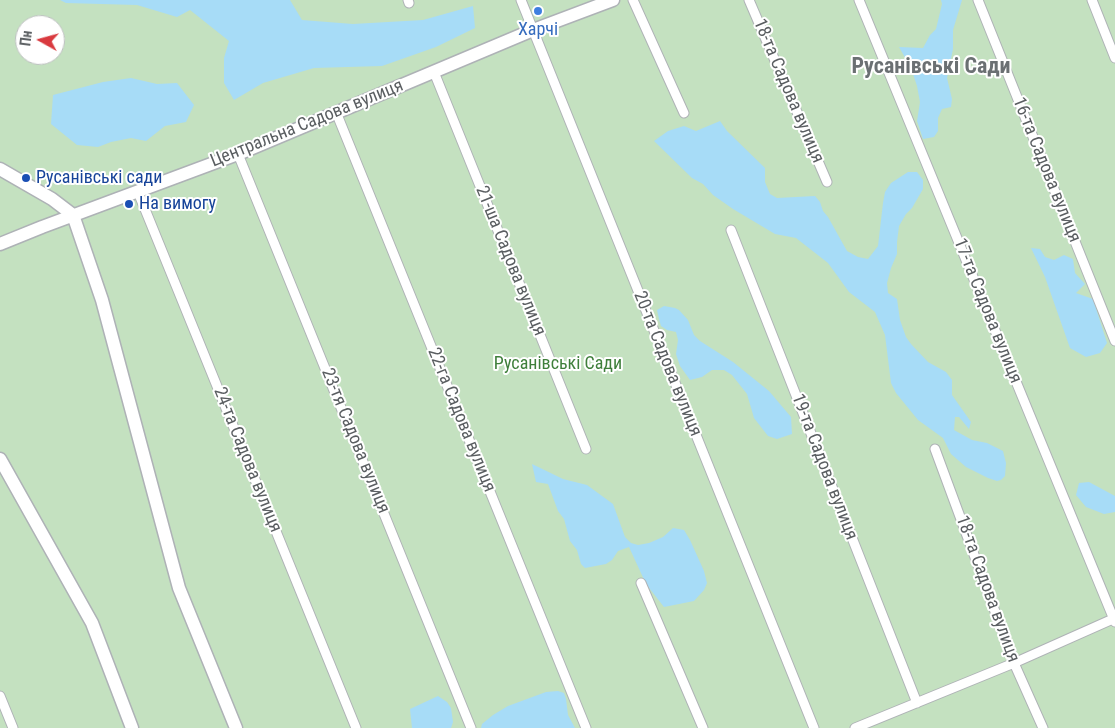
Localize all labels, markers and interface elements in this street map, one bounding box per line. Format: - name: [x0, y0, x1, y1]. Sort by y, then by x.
- marker: Харчі: [532, 5, 544, 17]
- north arrow: [15, 15, 65, 65]
- street label: 18-та Садова вулиця: [748, 16, 828, 166]
- place label: Харчі: [518, 19, 558, 41]
- text: Пн: [17, 30, 35, 47]
- district label: Русанівські Сади: [851, 54, 1011, 80]
- street label: Центральна Садова вулиця: [207, 75, 407, 173]
- street label: 16-та Садова вулиця: [1007, 94, 1085, 246]
- place label: Русанівські сади: [36, 167, 162, 189]
- marker: Русанівські сади: [20, 172, 32, 184]
- street label: 21-ша Садова вулиця: [470, 183, 550, 339]
- place label: На вимогу: [139, 193, 216, 215]
- marker: На вимогу: [123, 198, 135, 210]
- street label: 17-та Садова вулиця: [948, 235, 1026, 387]
- street label: 20-та Садова вулиця: [628, 288, 706, 440]
- street label: 22-га Садова вулиця: [422, 345, 500, 495]
- park label: Русанівські Сади: [494, 353, 622, 375]
- street label: 23-тя Садова вулиця: [316, 365, 394, 517]
- street label: 24-та Садова вулиця: [208, 384, 286, 536]
- street label: 19-та Садова вулиця: [786, 391, 862, 543]
- street label: 18-та Садова вулиця: [950, 513, 1024, 665]

